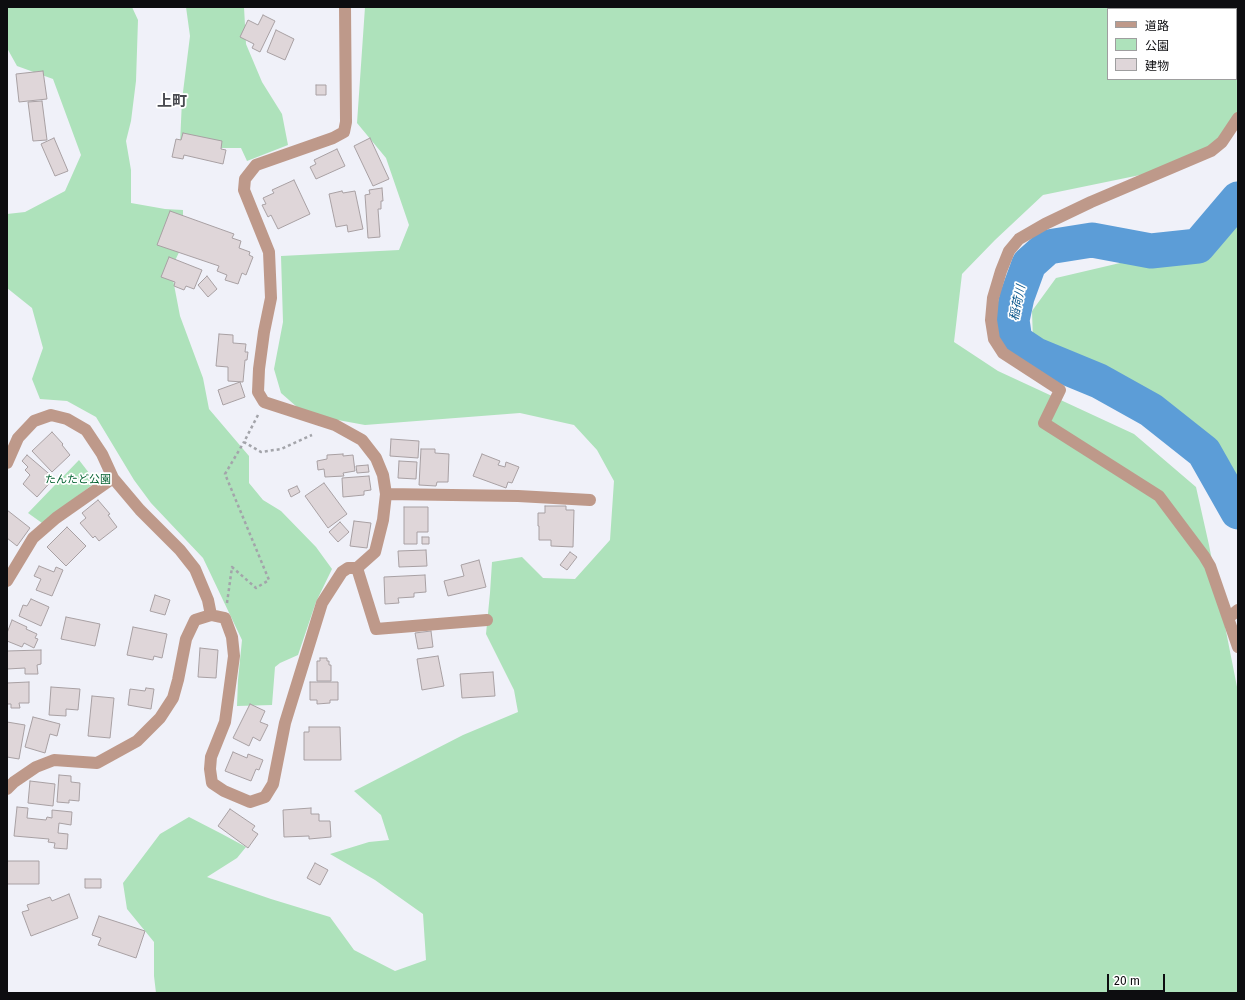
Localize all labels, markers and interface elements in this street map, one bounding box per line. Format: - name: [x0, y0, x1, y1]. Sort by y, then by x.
- legend: [1107, 8, 1237, 80]
- text: 道路: [1145, 19, 1169, 33]
- text: 公園: [1145, 39, 1169, 53]
- text: 建物: [1145, 59, 1169, 73]
- district label: 上町: [157, 93, 187, 111]
- water label: 稲荷川: [1007, 284, 1029, 322]
- park label: たんたど公園: [45, 473, 111, 487]
- scale bar: [1109, 966, 1167, 992]
- text: 20 m: [1114, 974, 1140, 988]

